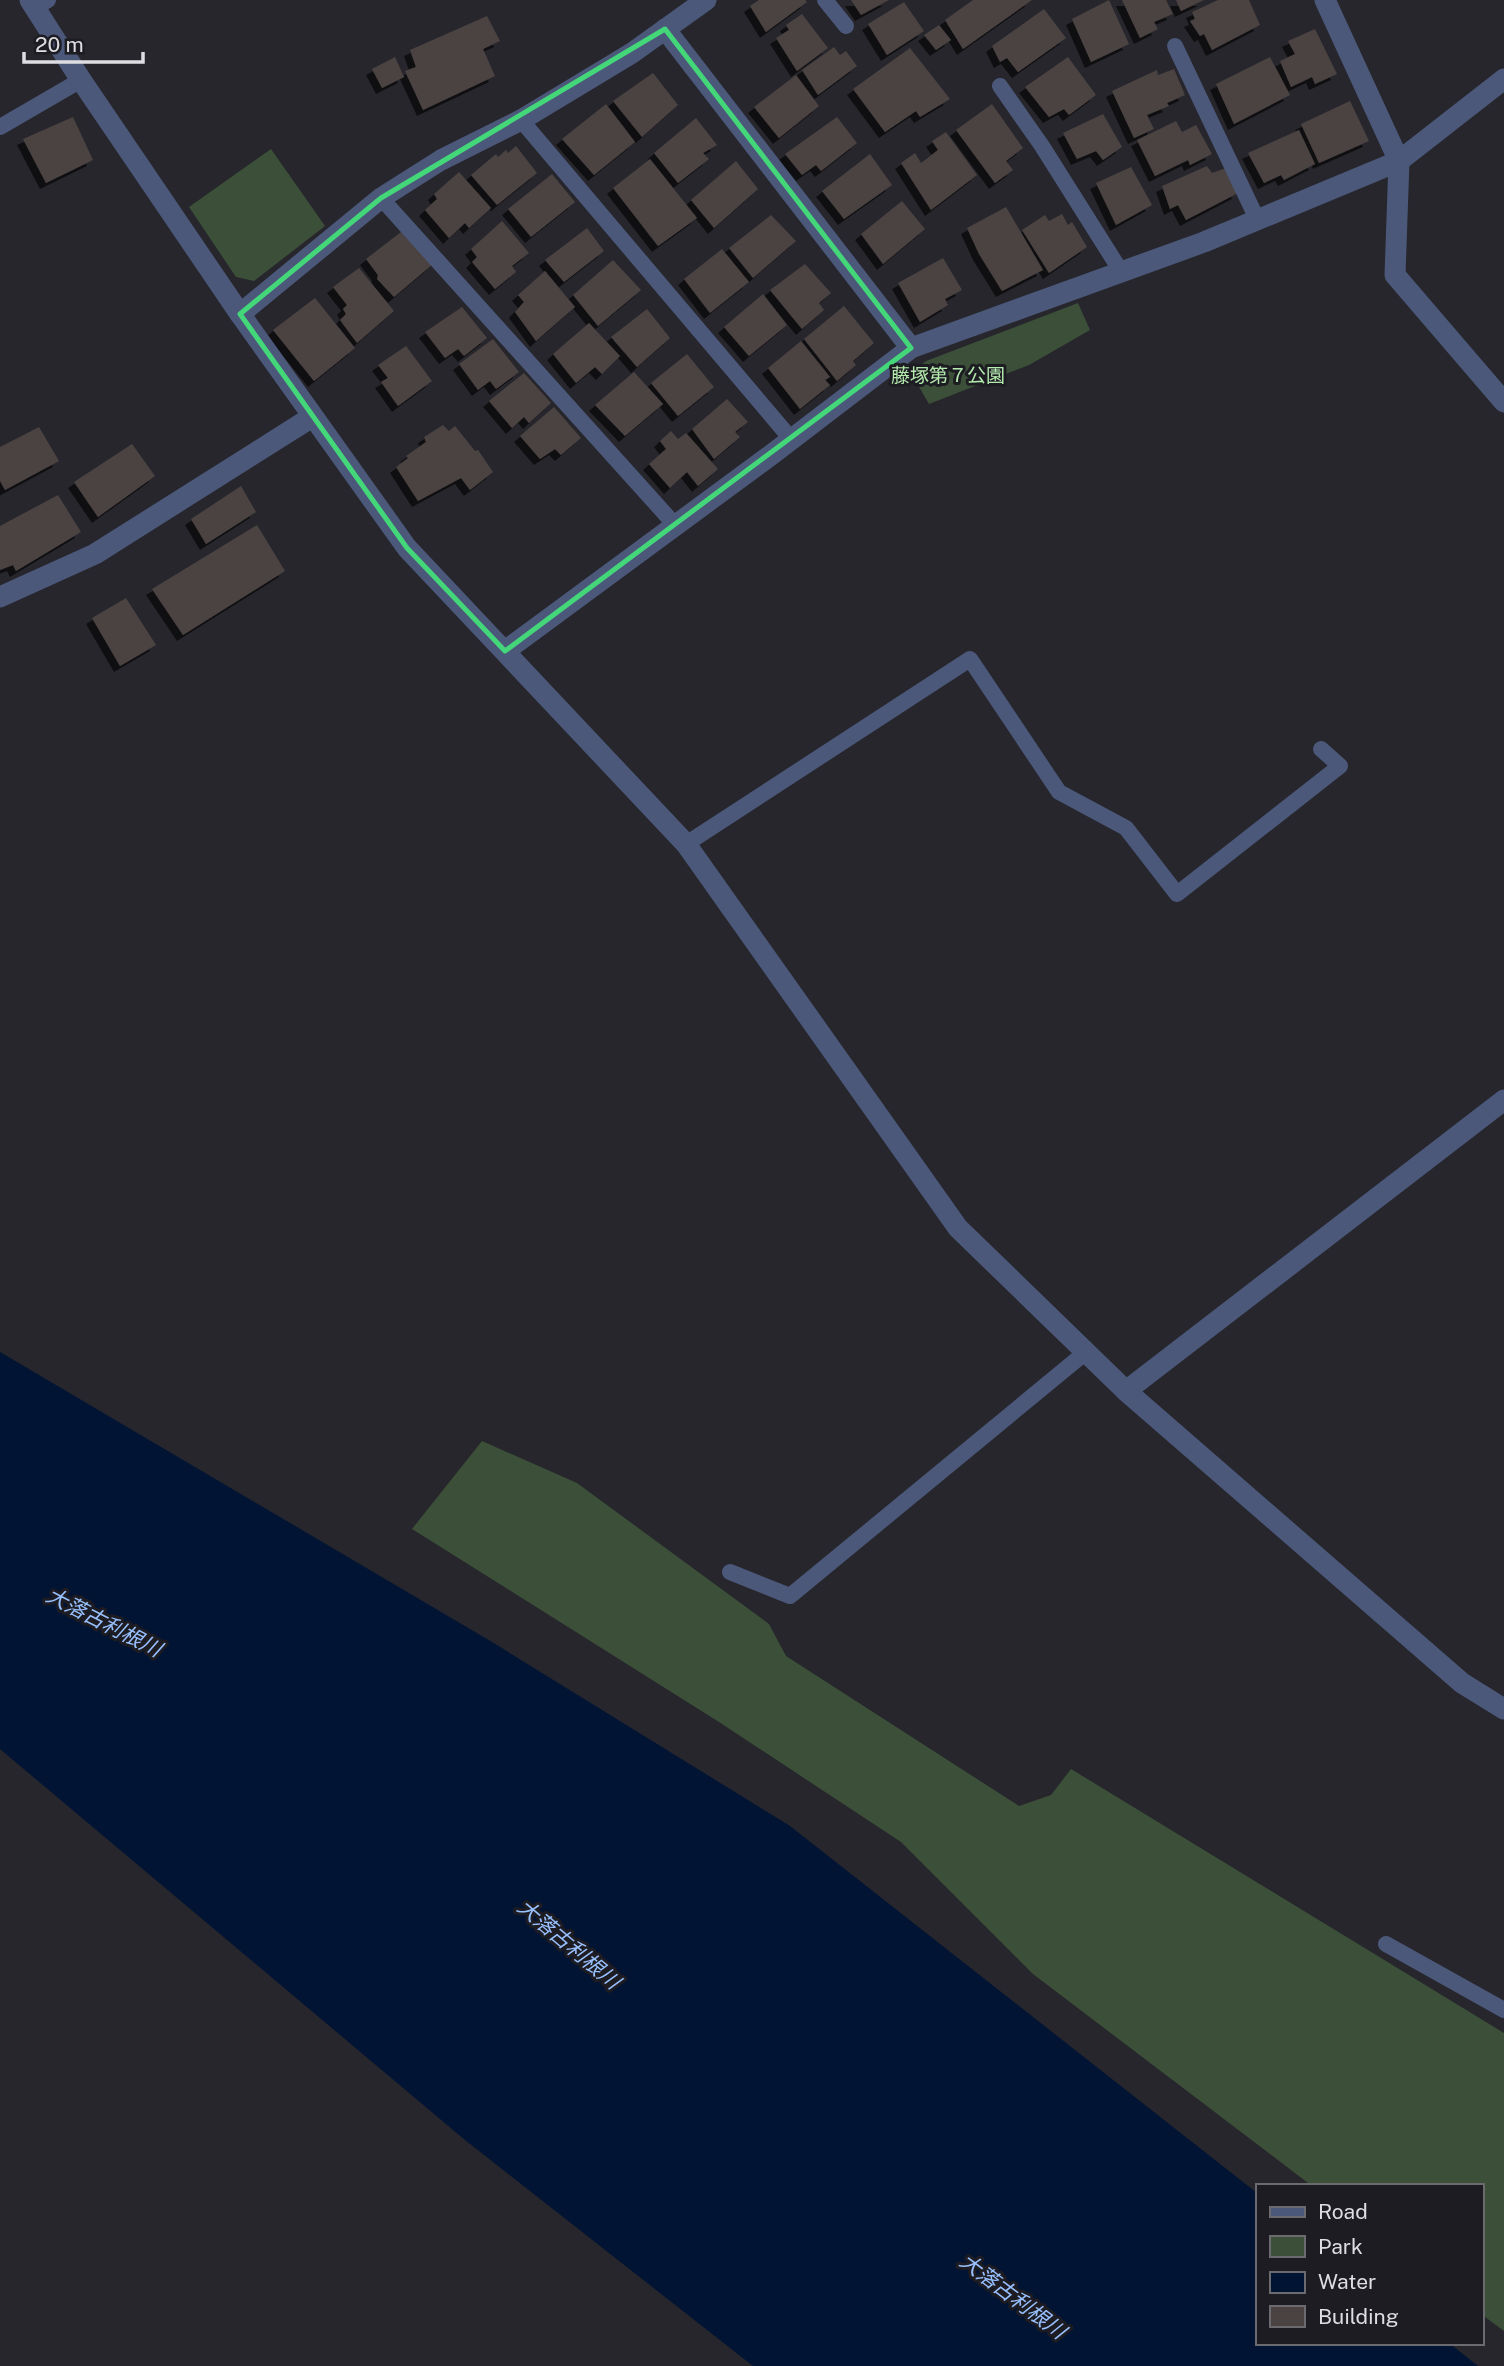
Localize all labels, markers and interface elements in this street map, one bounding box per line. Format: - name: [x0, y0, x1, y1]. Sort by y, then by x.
- scale bar: [24, 21, 144, 65]
- text: 20 m: [35, 32, 84, 57]
- park label: 藤塚第７公園: [891, 364, 1005, 386]
- water label: 大落古利根川: [42, 1582, 168, 1663]
- water label: 大落古利根川: [513, 1894, 627, 1995]
- legend: [1256, 2184, 1483, 2345]
- text: Road: [1318, 2199, 1368, 2224]
- text: Park: [1318, 2234, 1363, 2259]
- water label: 大落古利根川: [955, 2248, 1072, 2345]
- text: Water: [1318, 2269, 1376, 2294]
- text: Building: [1318, 2304, 1399, 2329]

